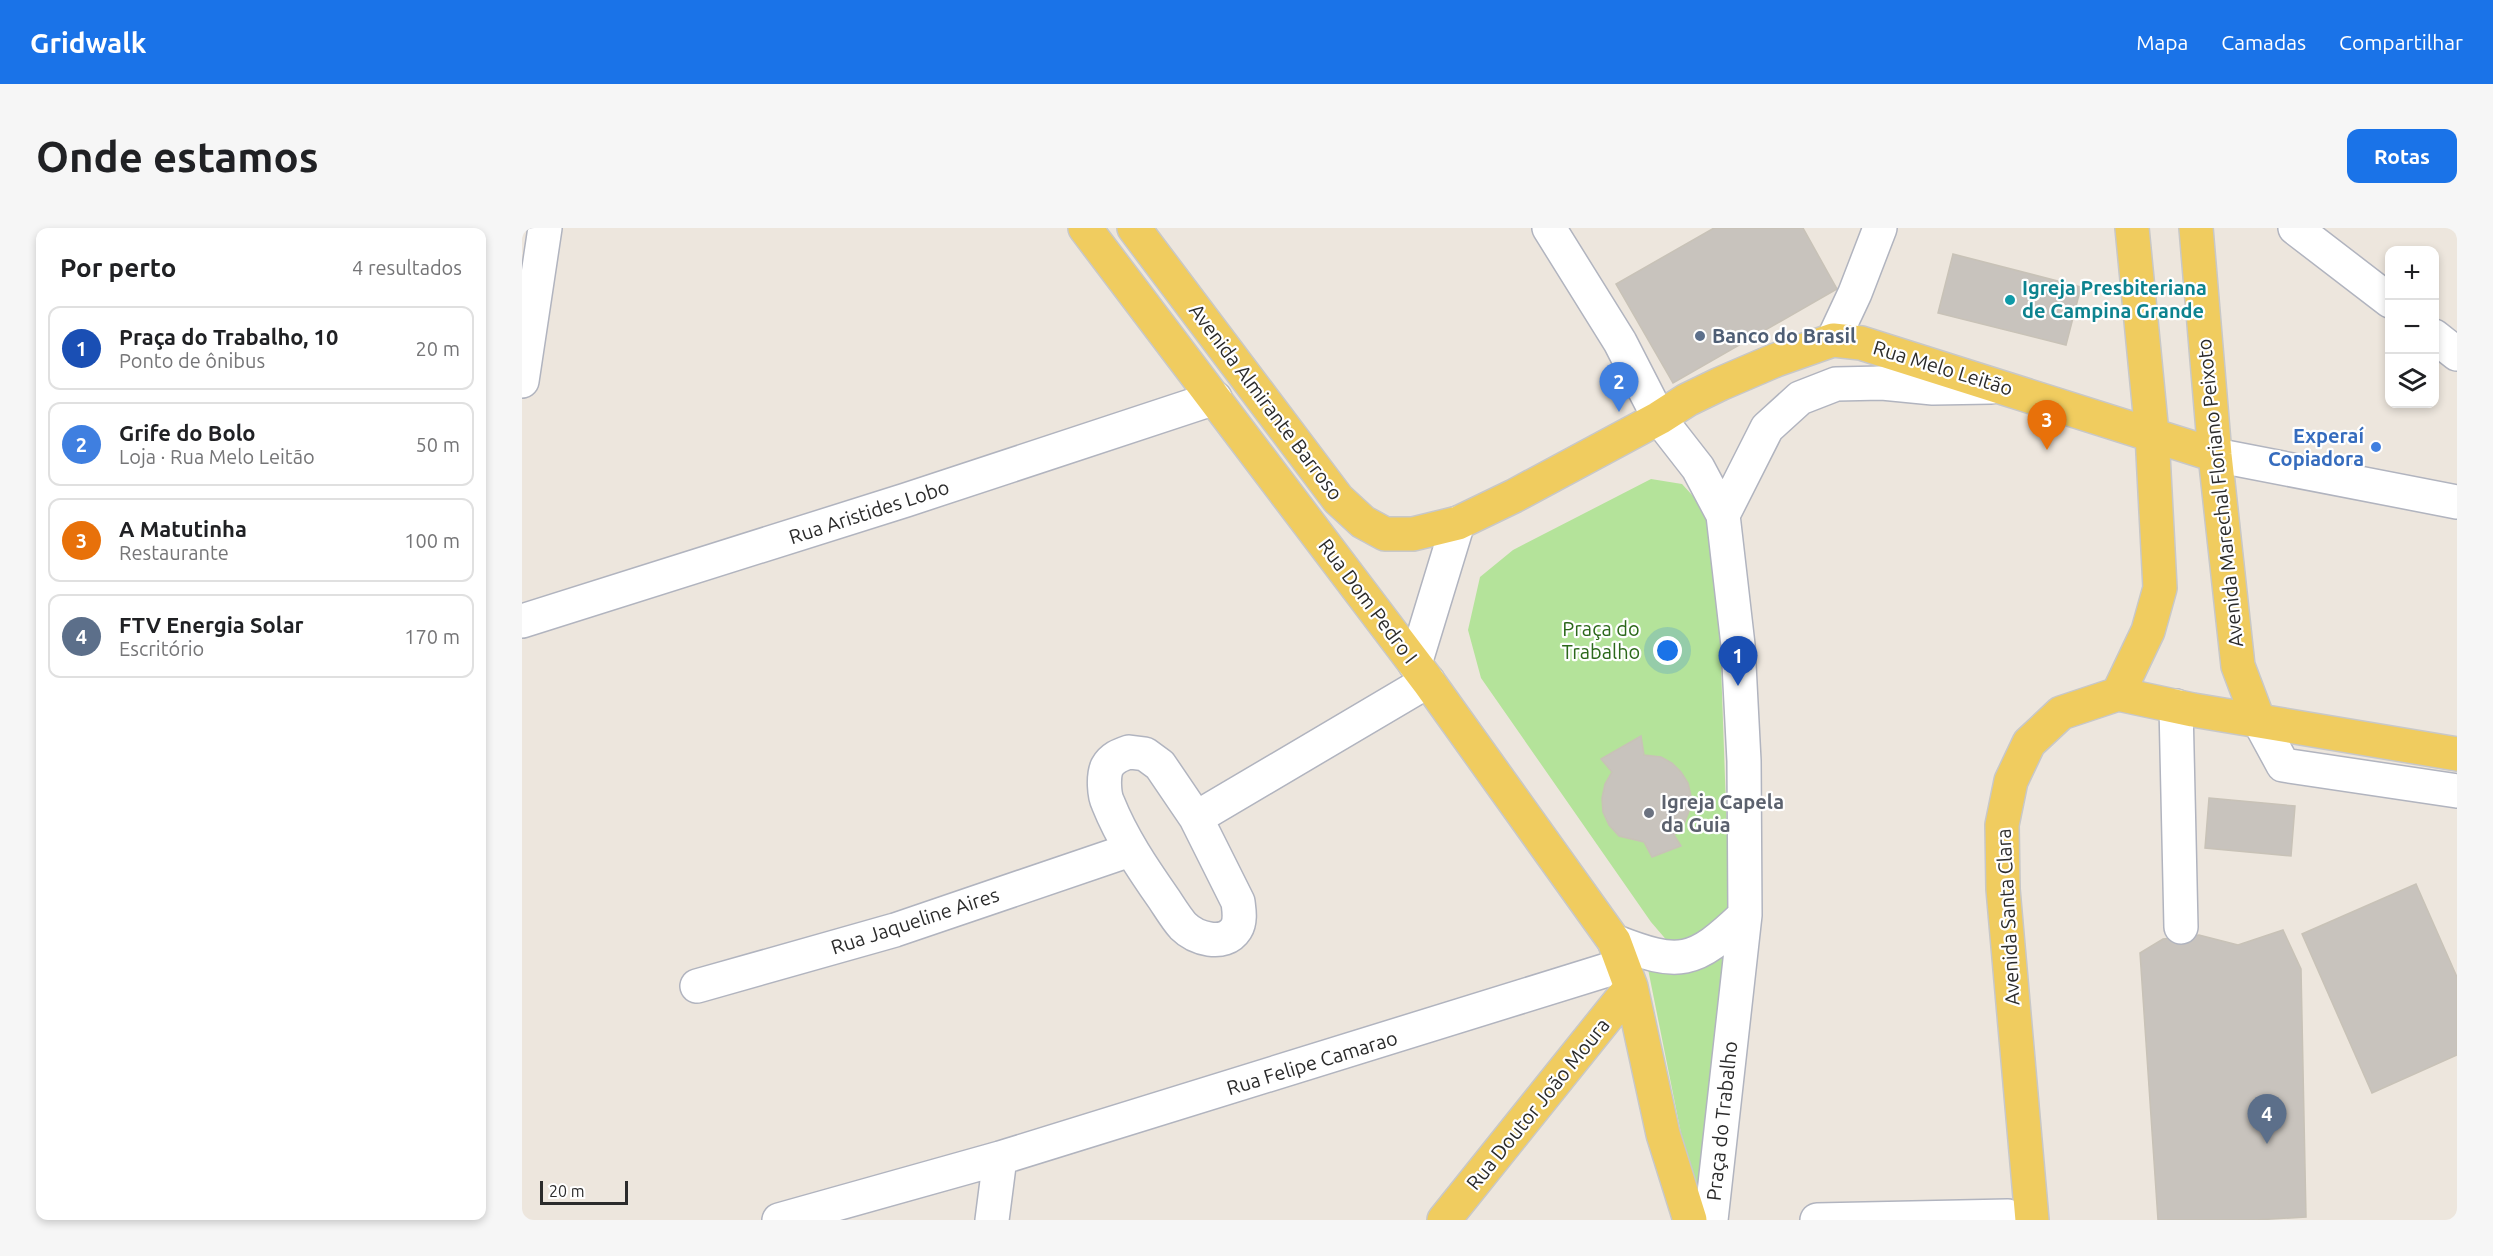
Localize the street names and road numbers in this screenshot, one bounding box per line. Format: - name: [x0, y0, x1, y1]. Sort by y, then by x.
- street label: Avenida Almirante Barroso: [1185, 299, 1348, 504]
- street label: Rua Melo Leitão: [1871, 335, 2016, 400]
- street label: Avenida Marechal Floriano Peixoto: [2192, 338, 2247, 648]
- street label: Rua Aristides Lobo: [786, 475, 952, 548]
- street label: Rua Dom Pedro I: [1314, 534, 1423, 667]
- street label: Avenida Santa Clara: [1991, 828, 2024, 1006]
- street label: Rua Jaqueline Aires: [828, 883, 1002, 959]
- street label: Rua Doutor João Moura: [1461, 1013, 1614, 1194]
- street label: Rua Felipe Camarao: [1224, 1026, 1400, 1099]
- street label: Praça do Trabalho: [1702, 1040, 1741, 1202]

